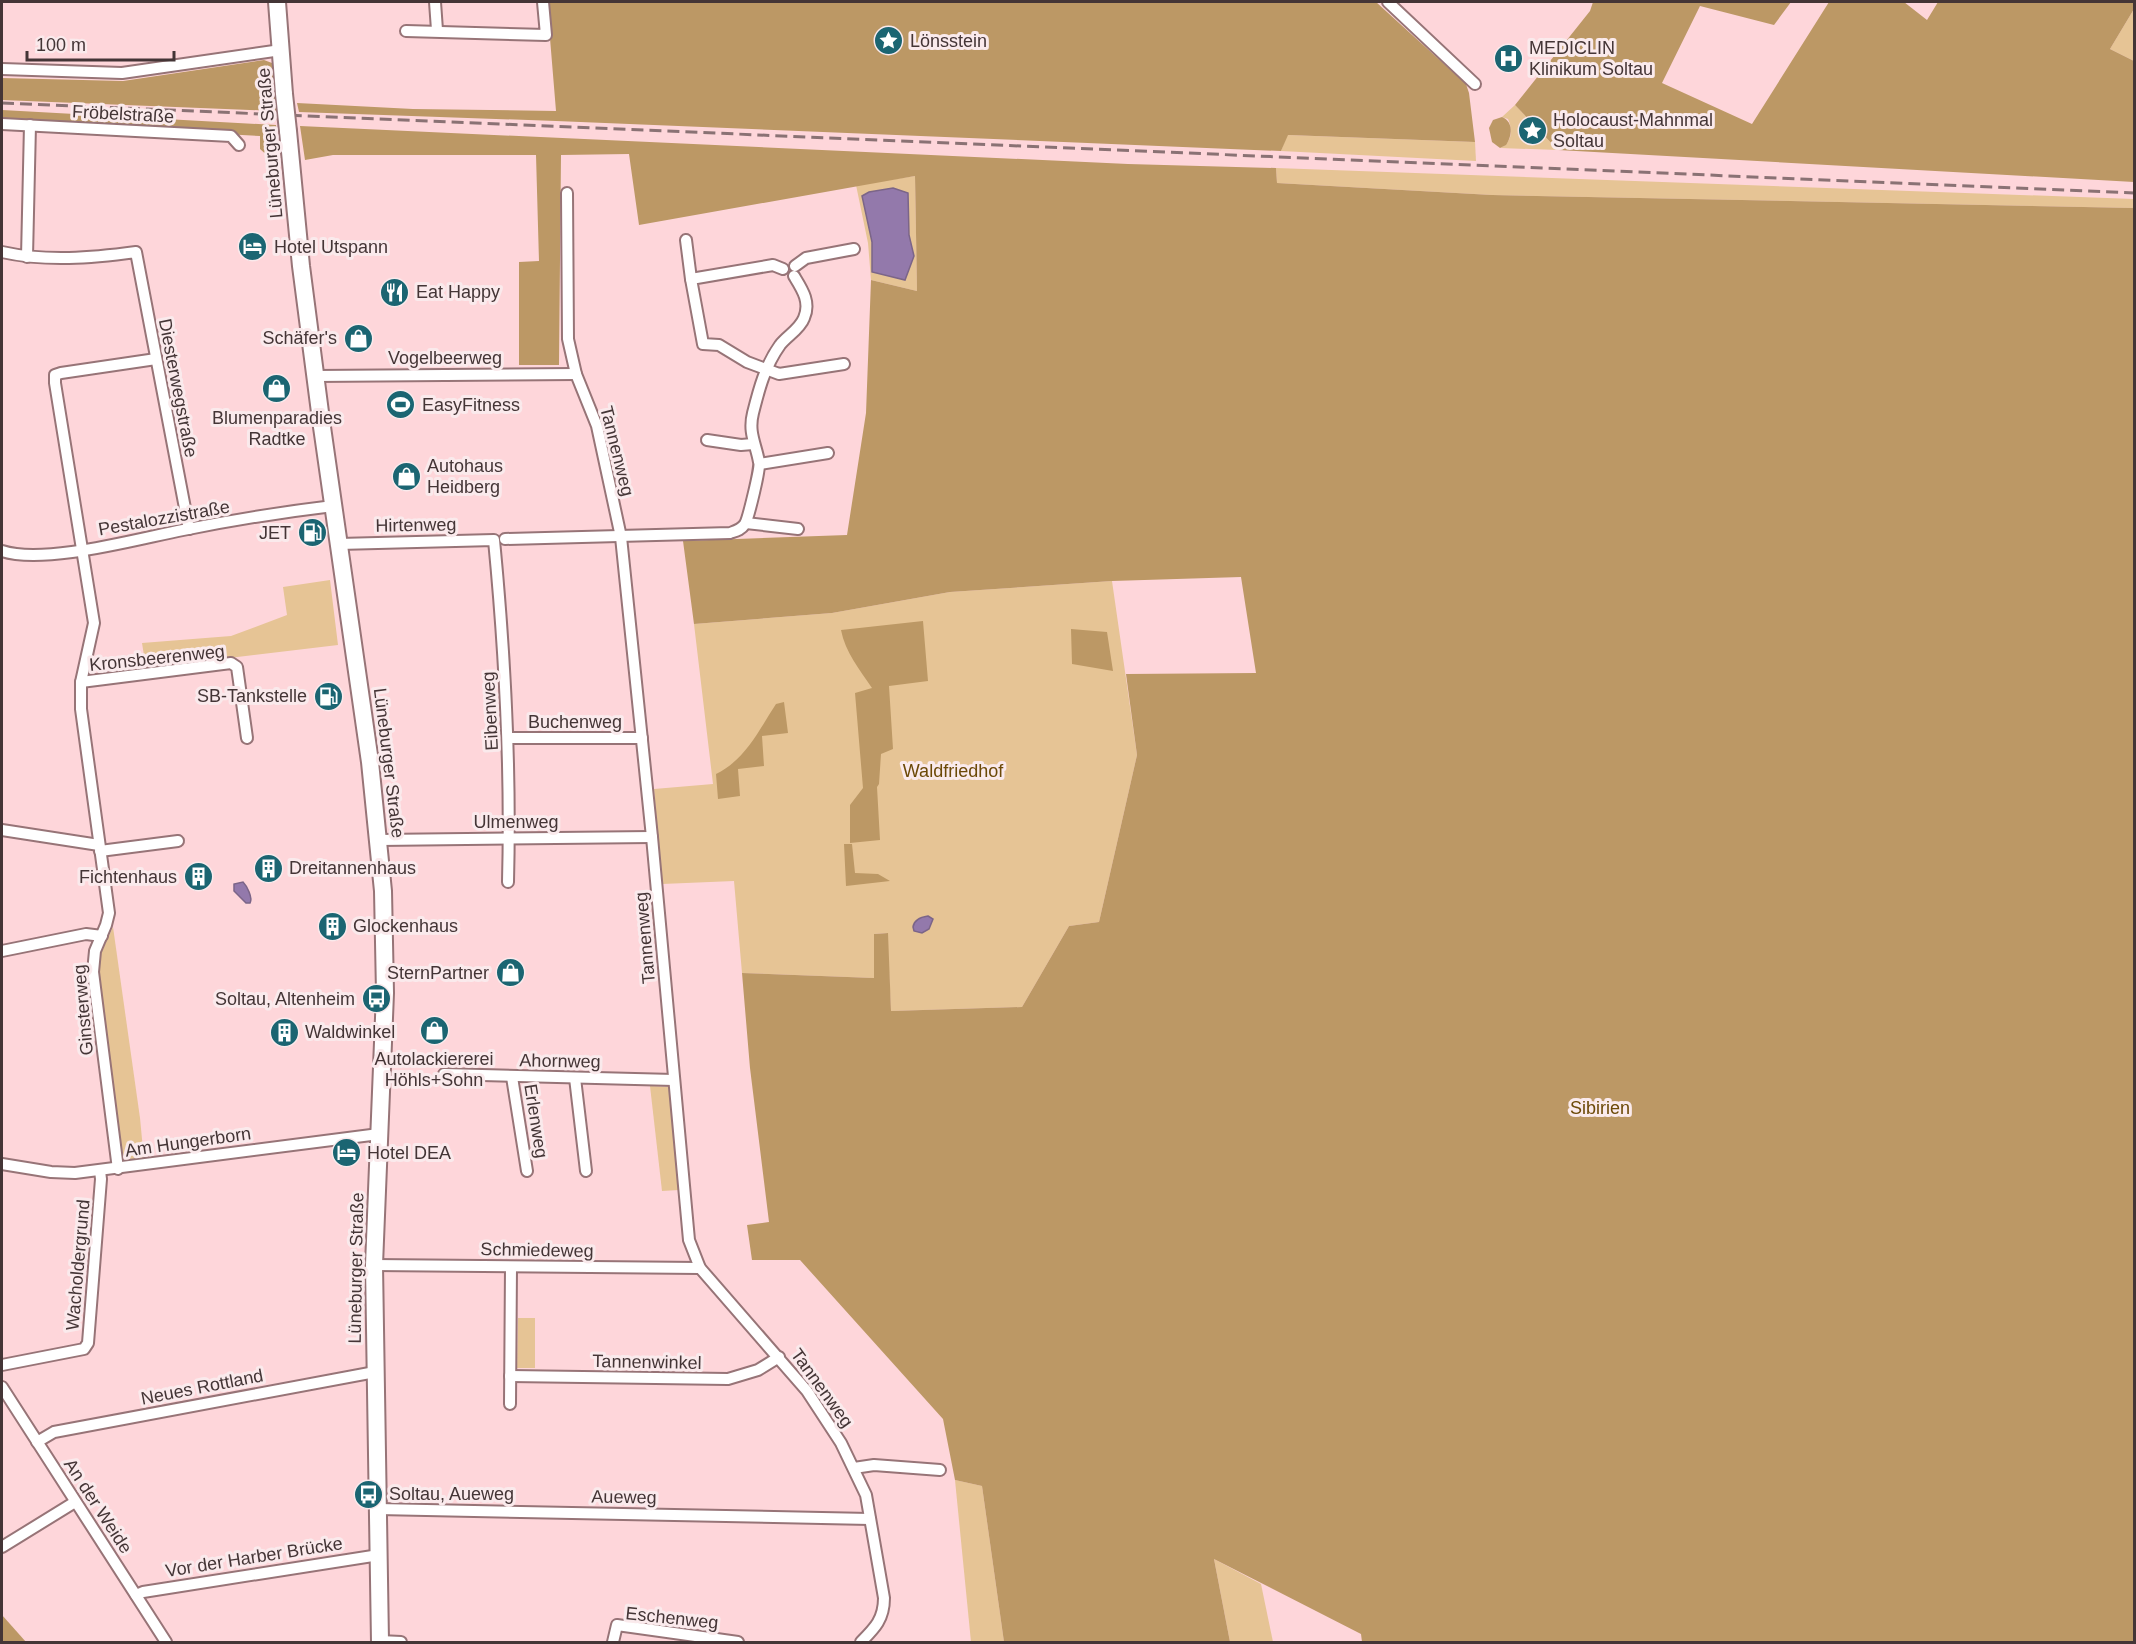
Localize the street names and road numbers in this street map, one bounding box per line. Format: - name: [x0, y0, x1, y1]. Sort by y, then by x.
- street label: Lüneburger Straße: [253, 67, 287, 219]
- street label: Fröbelstraße: [72, 101, 174, 127]
- street label: Diesterwegstraße: [155, 317, 201, 459]
- street label: Vogelbeerweg: [388, 348, 502, 368]
- street label: Tannenweg: [596, 404, 638, 498]
- street label: Pestalozzistraße: [97, 497, 231, 539]
- street label: Hirtenweg: [375, 514, 457, 536]
- street label: Kronsbeerenweg: [88, 641, 226, 675]
- street label: Eibenweg: [478, 671, 502, 751]
- street label: Lüneburger Straße: [370, 687, 408, 839]
- street label: Buchenweg: [528, 712, 622, 732]
- street label: Ulmenweg: [473, 812, 559, 832]
- street label: Tannenweg: [631, 891, 659, 985]
- street label: Ginsterweg: [69, 964, 97, 1056]
- street label: Ahornweg: [519, 1050, 601, 1072]
- street label: Erlenweg: [520, 1082, 552, 1160]
- street label: Am Hungerborn: [124, 1123, 252, 1161]
- street label: Lüneburger Straße: [345, 1192, 367, 1344]
- street label: Wacholdergrund: [62, 1199, 94, 1331]
- street label: Schmiedeweg: [480, 1239, 594, 1261]
- street label: Tannenweg: [787, 1345, 857, 1431]
- street label: Tannenwinkel: [592, 1351, 702, 1373]
- street label: Neues Rottland: [139, 1365, 265, 1409]
- street label: An der Weide: [60, 1455, 136, 1557]
- street label: Aueweg: [591, 1486, 657, 1508]
- street label: Vor der Harber Brücke: [164, 1533, 344, 1581]
- street label: Eschenweg: [625, 1603, 719, 1633]

